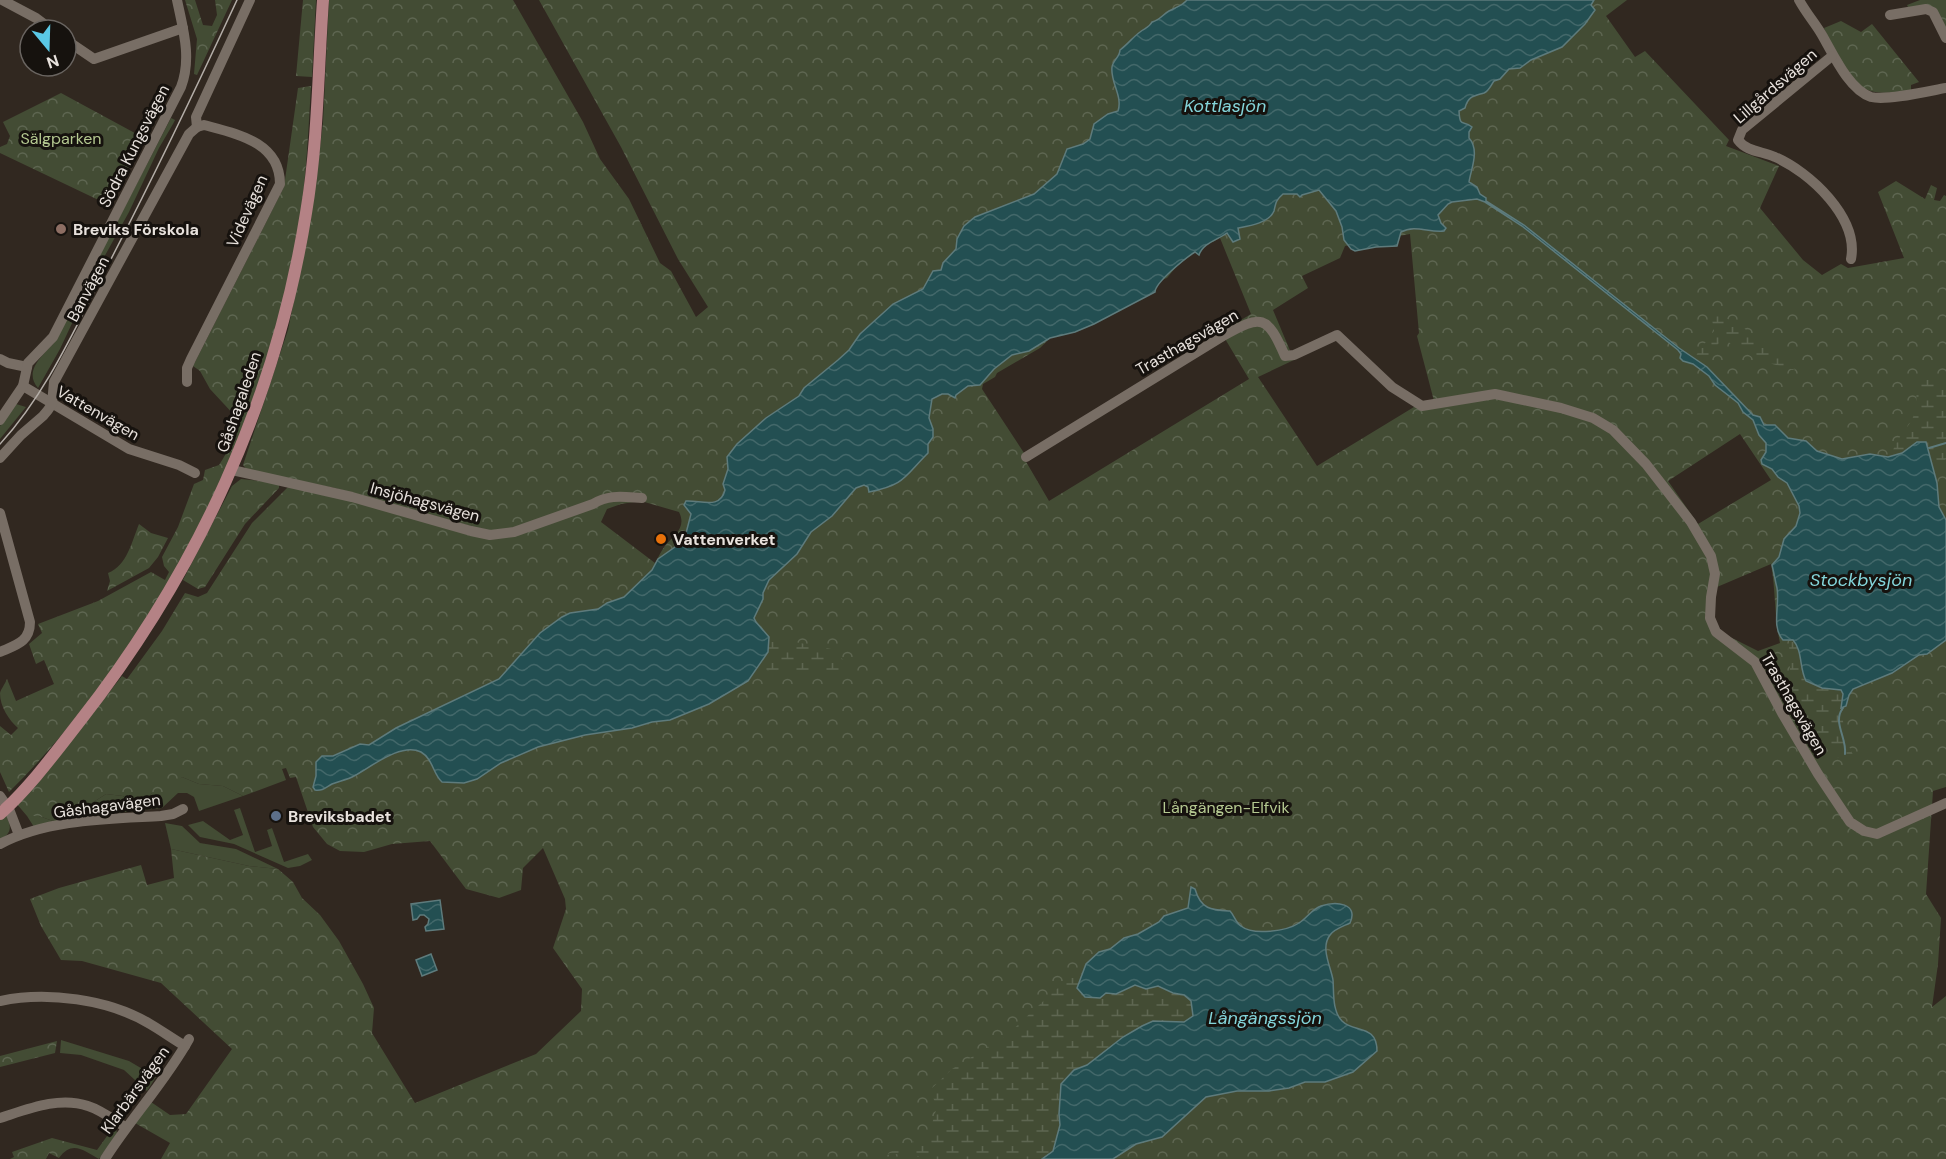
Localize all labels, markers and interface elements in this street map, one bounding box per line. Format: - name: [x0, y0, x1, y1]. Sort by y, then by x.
- north arrow: [18, 18, 78, 78]
- street label: Lillgårdsvägen: [1729, 44, 1821, 128]
- text: N: [44, 50, 62, 74]
- street label: Södra Kungsvägen: [94, 81, 174, 211]
- water label: Kottlasjön: [1184, 94, 1266, 118]
- park label: Sälgparken: [21, 128, 101, 149]
- street label: Videvägen: [222, 172, 272, 250]
- place label: Breviks Förskola: [73, 219, 199, 240]
- marker: Breviks Förskola: [54, 222, 68, 236]
- street label: Banvägen: [62, 253, 114, 325]
- street label: Trasthagsvägen: [1132, 304, 1242, 380]
- street label: Gåshagaleden: [212, 349, 266, 455]
- street label: Vattenvägen: [53, 381, 143, 445]
- street label: Insjöhagsvägen: [368, 477, 482, 527]
- place label: Vattenverket: [673, 529, 776, 550]
- marker: Vattenverket: [654, 532, 668, 546]
- water label: Stockbysjön: [1810, 568, 1912, 592]
- street label: Trasthagsvägen: [1756, 649, 1832, 759]
- street label: Gåshagavägen: [52, 789, 162, 823]
- park label: Långängen-Elfvik: [1162, 797, 1290, 818]
- place label: Breviksbadet: [288, 806, 392, 827]
- marker: Breviksbadet: [269, 809, 283, 823]
- water label: Långängssjön: [1208, 1006, 1322, 1030]
- street label: Klarbärsvägen: [96, 1042, 174, 1138]

